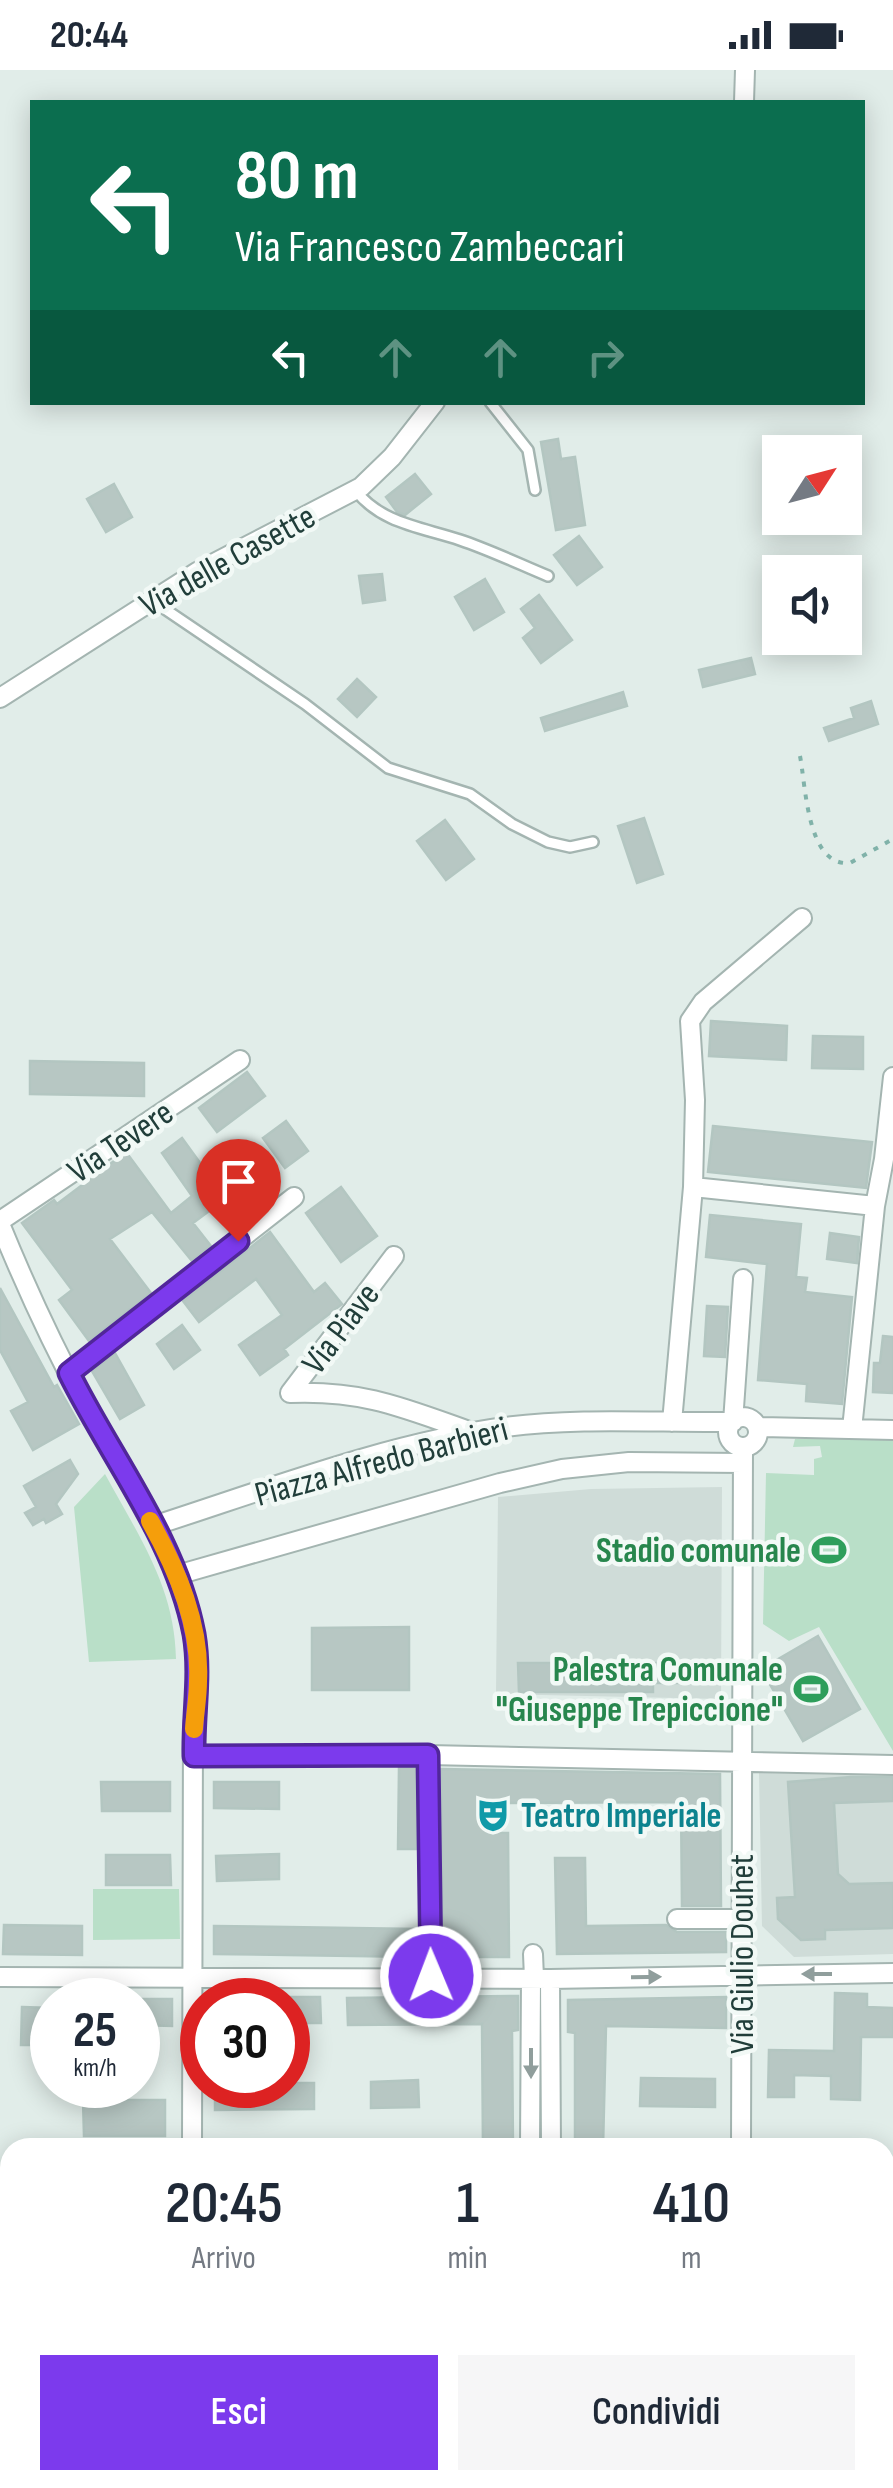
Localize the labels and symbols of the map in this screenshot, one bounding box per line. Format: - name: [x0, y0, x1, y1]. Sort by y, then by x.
- north arrow: [762, 435, 862, 535]
- street label: Via delle Casette: [132, 495, 323, 627]
- street label: Via Tevere: [60, 1091, 182, 1193]
- pin: [196, 1139, 281, 1242]
- street label: Via Piave: [293, 1275, 389, 1383]
- street label: Piazza Alfredo Barbieri: [250, 1408, 513, 1517]
- place label: Stadio comunale: [596, 1530, 801, 1573]
- sports icon: Stadio comunale: [810, 1531, 848, 1569]
- place label: Palestra Comunale "Giuseppe Trepiccione": [496, 1649, 783, 1732]
- sports icon: Palestra Comunale "Giuseppe Trepiccione": [792, 1670, 830, 1708]
- place label: Teatro Imperiale: [521, 1795, 721, 1838]
- theatre icon: Teatro Imperiale: [474, 1796, 512, 1834]
- street label: Via Giulio Douhet: [721, 1854, 764, 2054]
- position arrow: [379, 1924, 483, 2028]
- one-way arrow: [800, 1966, 832, 1982]
- one-way arrow: [630, 1969, 662, 1985]
- speed limit sign: 30: [180, 1978, 310, 2108]
- one-way arrow: [523, 2047, 539, 2079]

